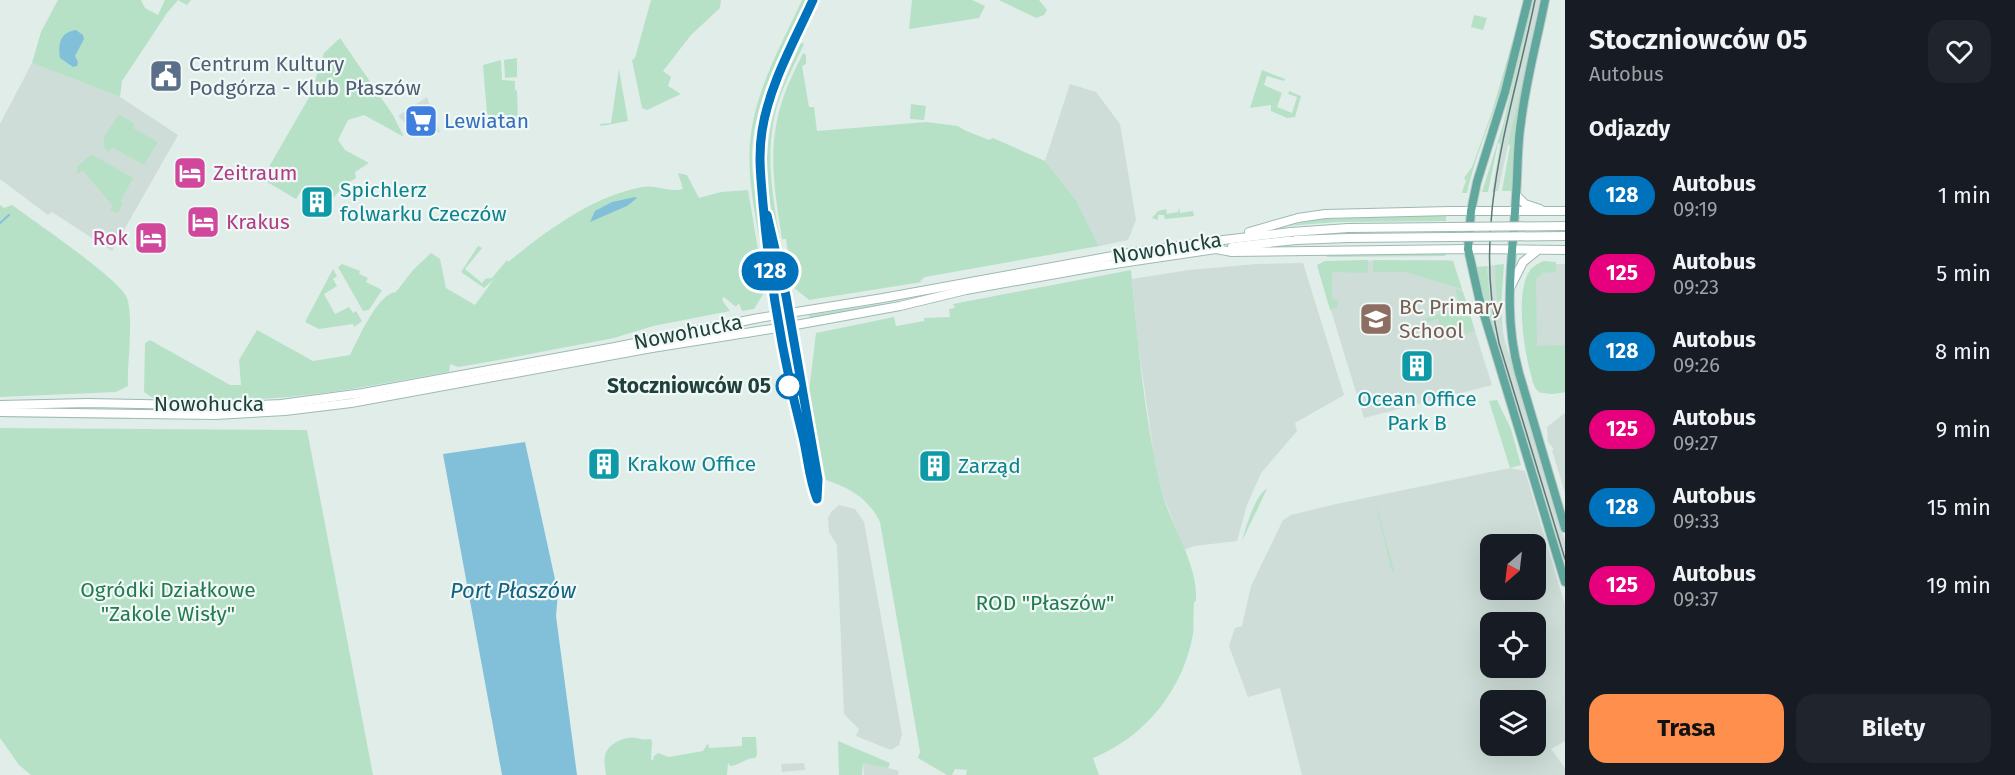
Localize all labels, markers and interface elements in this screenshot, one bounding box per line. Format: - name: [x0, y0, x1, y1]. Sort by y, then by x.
- button: heart: [1928, 20, 1991, 83]
- text: Stoczniowców 05: [1589, 23, 1808, 56]
- place label: Centrum Kultury Podgórza - Klub Płaszów: [189, 51, 421, 101]
- public building icon: Centrum Kultury Podgórza - Klub Płaszów: [148, 58, 184, 94]
- text: Autobus: [1589, 62, 1664, 86]
- supermarket icon: Lewiatan: [403, 103, 439, 139]
- place label: Lewiatan: [444, 108, 529, 134]
- text: Odjazdy: [1589, 115, 1670, 142]
- hotel icon: Zeitraum: [172, 155, 208, 191]
- place label: Zeitraum: [213, 160, 297, 186]
- text: Autobus: [1673, 170, 1756, 197]
- place label: Spichlerz folwarku Czeczów: [340, 177, 507, 227]
- text: 128: [1606, 182, 1638, 208]
- text: 1 min: [1938, 182, 1991, 209]
- building icon: Spichlerz folwarku Czeczów: [299, 184, 335, 220]
- text: 09:19: [1673, 197, 1718, 221]
- hotel icon: Krakus: [185, 204, 221, 240]
- place label: Krakus: [226, 209, 290, 235]
- hotel icon: Rok: [133, 220, 169, 256]
- place label: Rok: [93, 225, 128, 251]
- street label: Nowohucka: [1110, 227, 1224, 269]
- text: Autobus: [1673, 248, 1756, 275]
- line badge: 128: [736, 252, 804, 290]
- text: 128: [754, 258, 786, 284]
- text: 125: [1606, 260, 1638, 286]
- text: 5 min: [1936, 260, 1991, 287]
- text: 09:23: [1673, 275, 1719, 299]
- place label: BC Primary School: [1399, 294, 1503, 344]
- school or university icon: BC Primary School: [1358, 301, 1394, 337]
- street label: Nowohucka: [631, 309, 745, 355]
- text: Autobus: [1673, 326, 1756, 353]
- text: 128: [1606, 338, 1638, 364]
- text: 8 min: [1935, 338, 1991, 365]
- building icon: Ocean Office Park B: [1399, 348, 1435, 384]
- text: 09:26: [1673, 353, 1720, 377]
- place label: Stoczniowców 05: [607, 373, 771, 399]
- marker: Stoczniowców 05: [776, 373, 802, 399]
- place label: Ocean Office Park B: [1357, 386, 1477, 436]
- street label: Nowohucka: [154, 391, 264, 417]
- text: Autobus: [1673, 404, 1756, 431]
- text: 125: [1606, 416, 1638, 442]
- text: 9 min: [1936, 416, 1991, 443]
- text: 09:27: [1673, 431, 1718, 455]
- building icon: Krakow Office: [586, 446, 622, 482]
- building icon: Zarząd: [917, 448, 953, 484]
- place label: Krakow Office: [627, 451, 756, 477]
- place label: Zarząd: [958, 453, 1021, 479]
- text: Autobus: [1673, 482, 1756, 509]
- text: 128: [1606, 494, 1638, 520]
- text: 15 min: [1927, 494, 1991, 521]
- text: 09:33: [1673, 509, 1719, 533]
- north arrow: [1480, 534, 1546, 600]
- map controls: [1480, 534, 1546, 756]
- text: Autobus: [1673, 560, 1756, 587]
- text: 125: [1606, 572, 1638, 598]
- text: 19 min: [1926, 572, 1991, 599]
- park label: Ogródki Działkowe "Zakole Wisły": [80, 577, 256, 627]
- water label: Port Płaszów: [450, 577, 577, 604]
- text: 09:37: [1673, 587, 1718, 611]
- park label: ROD "Płaszów": [976, 590, 1114, 616]
- button: locate: [1480, 612, 1546, 678]
- button: layers: [1480, 690, 1546, 756]
- button: Trasa: [1589, 694, 1784, 763]
- button: Bilety: [1796, 694, 1991, 763]

